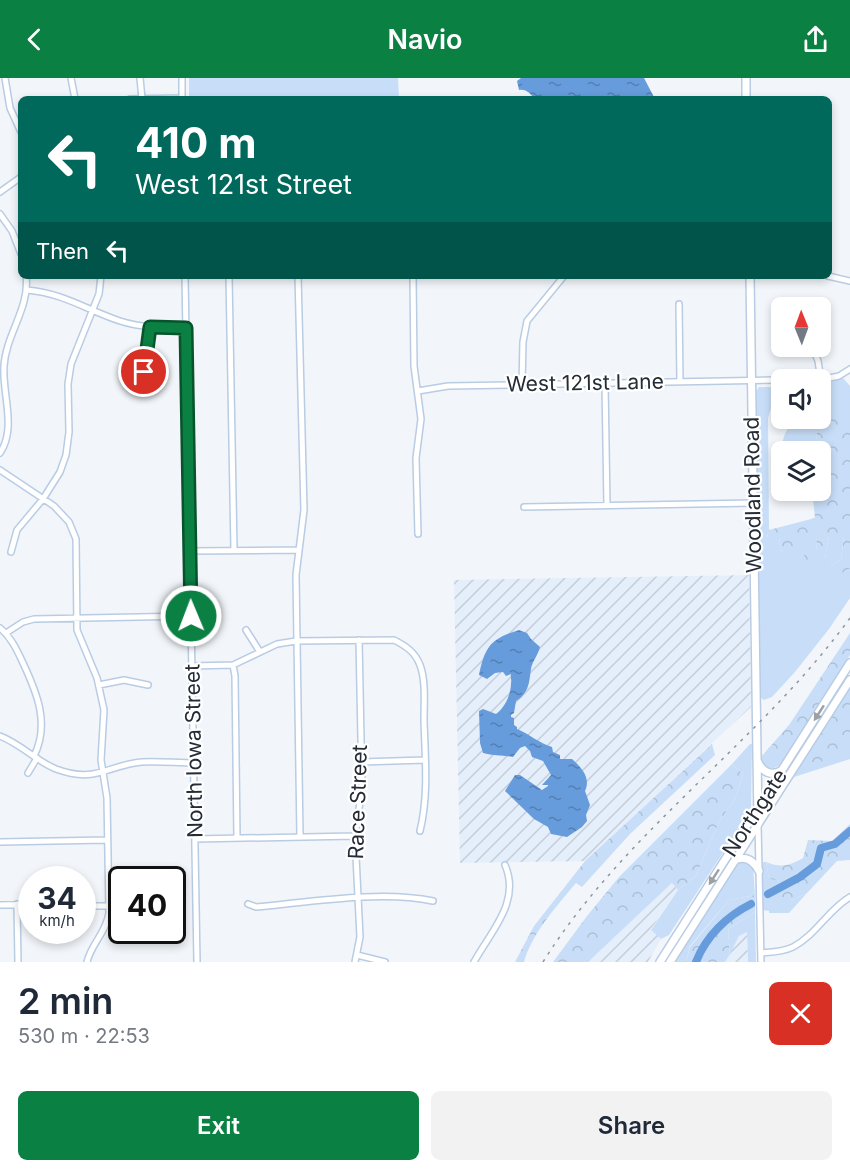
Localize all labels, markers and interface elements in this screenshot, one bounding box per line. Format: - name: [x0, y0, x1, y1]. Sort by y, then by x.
- icon: back: [18, 23, 51, 56]
- text: Navio: [388, 23, 462, 56]
- icon: share: [799, 23, 832, 56]
- text: 410 m: [135, 117, 257, 168]
- icon: left: [36, 120, 114, 198]
- text: West 121st Street: [135, 168, 352, 201]
- icon: left: [101, 234, 134, 267]
- text: Then: [36, 238, 89, 264]
- north arrow: [771, 297, 831, 357]
- map controls: [771, 297, 831, 501]
- pin: [118, 346, 169, 397]
- icon: arrive: [127, 355, 160, 388]
- street label: West 121st Lane: [506, 369, 664, 396]
- button: sound: [771, 369, 831, 429]
- street label: Woodland Road: [739, 417, 766, 573]
- button: layers: [771, 441, 831, 501]
- position arrow: [159, 584, 223, 648]
- street label: North Iowa Street: [179, 664, 208, 838]
- one-way arrow: [813, 704, 824, 721]
- street label: Race Street: [343, 744, 372, 860]
- street label: Northgate: [717, 764, 792, 861]
- speed limit sign: 40: [108, 866, 186, 944]
- one-way arrow: [708, 869, 719, 885]
- text: 34: [37, 880, 77, 916]
- text: km/h: [39, 911, 75, 930]
- text: 2 min: [18, 979, 113, 1023]
- button: close: [769, 982, 832, 1045]
- text: 530 m · 22:53: [18, 1024, 150, 1048]
- button: Exit: [18, 1091, 419, 1160]
- button: Share: [431, 1091, 832, 1160]

